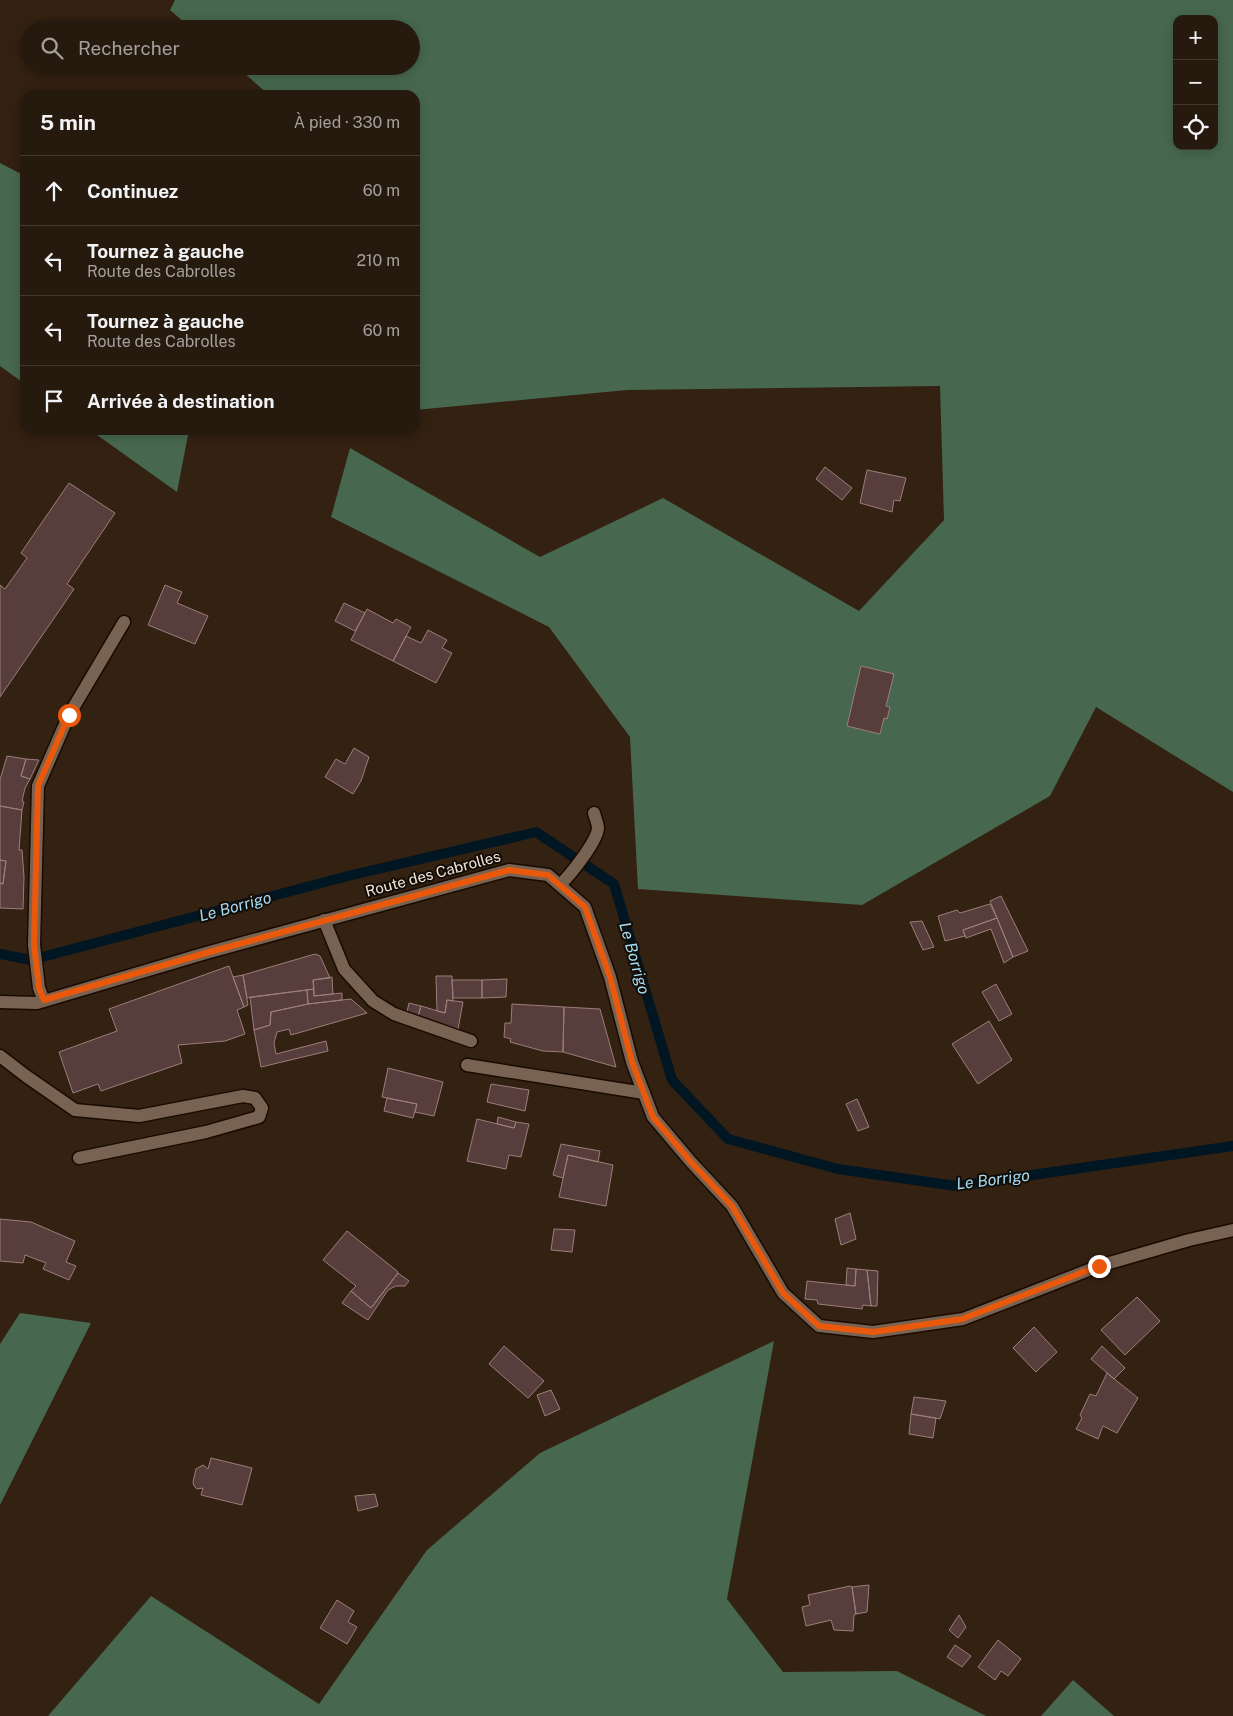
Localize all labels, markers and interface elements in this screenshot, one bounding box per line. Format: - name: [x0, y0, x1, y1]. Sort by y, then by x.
- map controls: [1173, 15, 1218, 150]
- button: +: [1173, 15, 1218, 60]
- search box: [20, 20, 420, 75]
- icon: search: [38, 34, 66, 62]
- text: Rechercher: [78, 37, 180, 59]
- button: −: [1173, 60, 1218, 105]
- button: locate: [1173, 105, 1218, 150]
- text: 5 min: [40, 110, 96, 135]
- text: À pied · 330 m: [294, 113, 400, 132]
- icon: ahead: [40, 177, 68, 205]
- text: Continuez: [87, 180, 178, 202]
- text: 60 m: [363, 181, 400, 200]
- text: Tournez à gauche: [87, 240, 244, 262]
- icon: left: [40, 247, 68, 275]
- text: 210 m: [356, 251, 400, 270]
- text: Route des Cabrolles: [87, 262, 236, 281]
- text: Tournez à gauche: [87, 310, 244, 332]
- icon: left: [40, 317, 68, 345]
- text: 60 m: [363, 321, 400, 340]
- text: Route des Cabrolles: [87, 332, 236, 351]
- icon: arrive: [40, 387, 68, 415]
- text: Arrivée à destination: [87, 390, 275, 412]
- route start: [58, 704, 81, 727]
- street label: Route des Cabrolles: [363, 847, 502, 900]
- water label: Le Borrigo: [197, 888, 274, 925]
- water label: Le Borrigo: [615, 920, 654, 997]
- water label: Le Borrigo: [955, 1166, 1031, 1193]
- route end: [1088, 1255, 1111, 1278]

